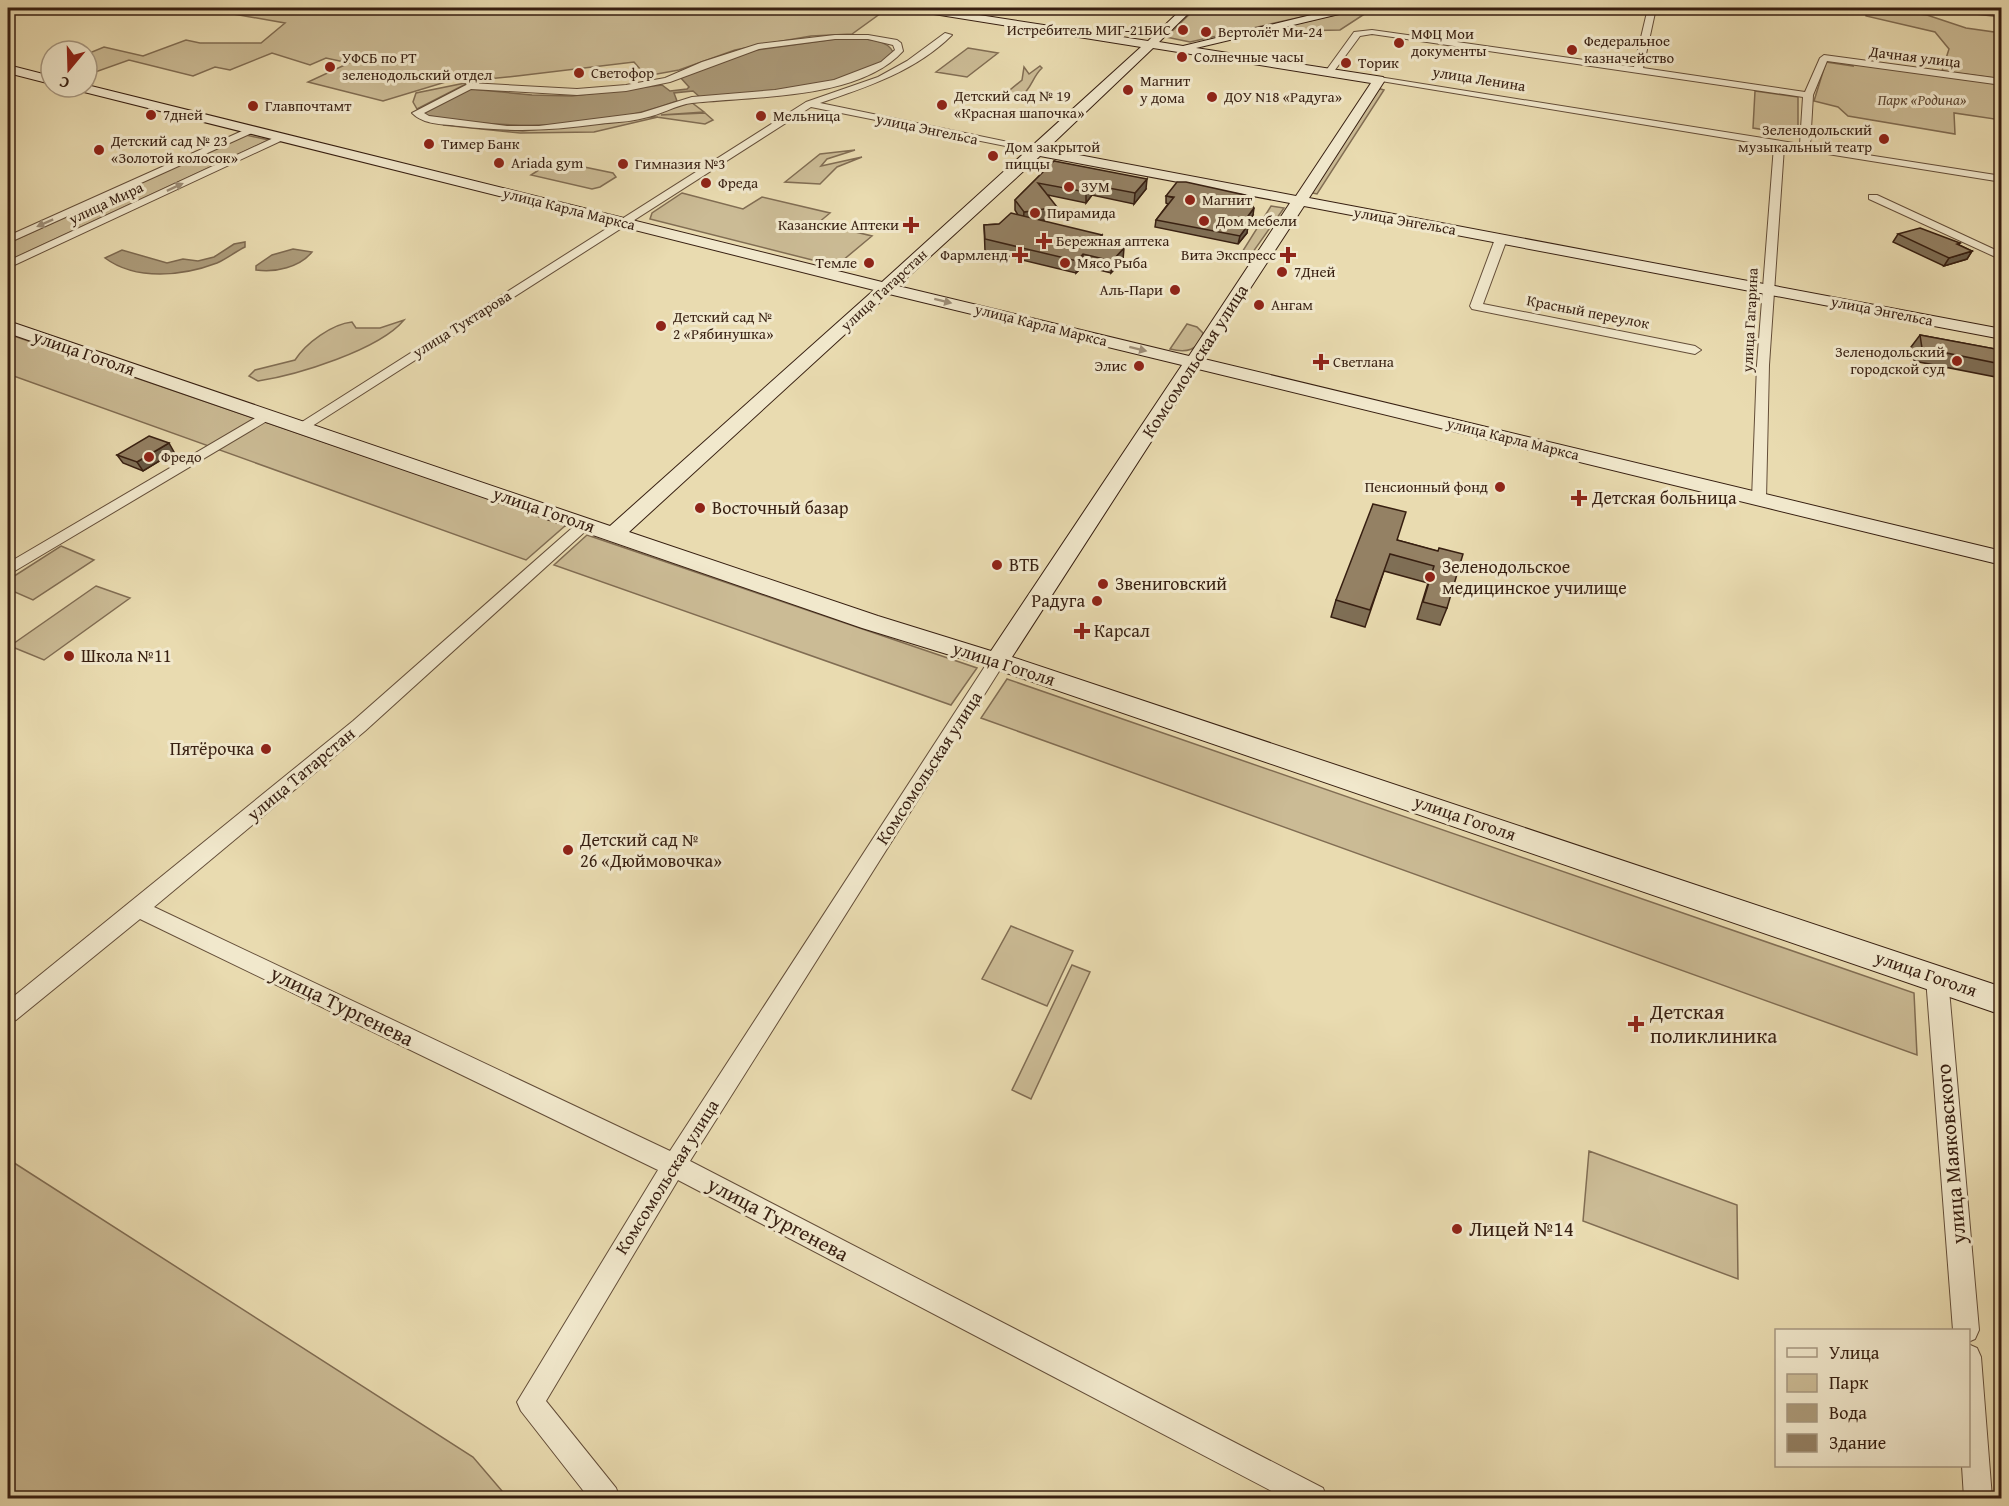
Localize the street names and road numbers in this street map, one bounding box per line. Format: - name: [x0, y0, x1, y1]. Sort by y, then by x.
- street label: Дачная улица: [1867, 40, 1963, 73]
- street label: улица Ленина: [1430, 61, 1528, 96]
- street label: улица Энгельса: [873, 107, 981, 150]
- street label: улица Мира: [64, 176, 147, 229]
- street label: улица Карла Маркса: [500, 182, 638, 235]
- street label: улица Энгельса: [1351, 201, 1459, 240]
- street label: улица Татарстан: [835, 244, 932, 336]
- street label: улица Гагарина: [1736, 266, 1763, 374]
- street label: Комсомольская улица: [1135, 278, 1255, 443]
- street label: улица Туктарова: [408, 284, 516, 363]
- street label: Красный переулок: [1525, 289, 1651, 334]
- street label: улица Энгельса: [1828, 290, 1936, 331]
- street label: улица Карла Маркса: [972, 298, 1110, 351]
- street label: улица Гоголя: [29, 322, 139, 383]
- street label: улица Карла Маркса: [1444, 412, 1582, 465]
- street label: улица Гоголя: [489, 479, 599, 540]
- street label: улица Гоголя: [948, 634, 1059, 693]
- street label: Комсомольская улица: [869, 685, 989, 850]
- street label: улица Татарстан: [240, 720, 361, 828]
- street label: улица Гоголя: [1410, 787, 1520, 848]
- street label: улица Гоголя: [1871, 943, 1981, 1004]
- street label: улица Тургенева: [264, 957, 419, 1054]
- street label: улица Маяковского: [1927, 1063, 1974, 1247]
- street label: Комсомольская улица: [608, 1094, 726, 1260]
- street label: улица Тургенева: [701, 1168, 854, 1269]

